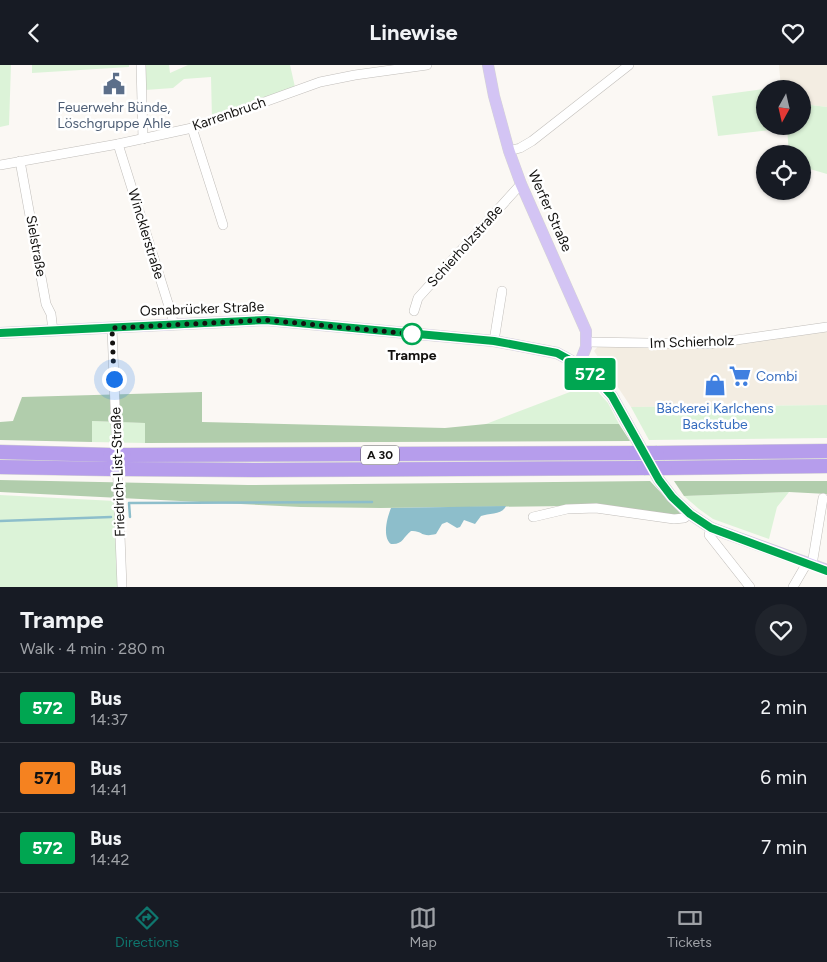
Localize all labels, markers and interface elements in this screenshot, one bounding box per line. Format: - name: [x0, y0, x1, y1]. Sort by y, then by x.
- icon: back: [20, 19, 48, 47]
- text: Linewise: [369, 19, 458, 46]
- icon: heart: [779, 19, 807, 47]
- public building icon: Feuerwehr Bünde, Löschgruppe Ahle: [101, 71, 127, 97]
- north arrow: [756, 80, 811, 135]
- map controls: [756, 80, 811, 200]
- street label: Karrenbruch: [190, 93, 268, 135]
- place label: Feuerwehr Bünde, Löschgruppe Ahle: [57, 99, 171, 132]
- button: locate: [756, 145, 811, 200]
- street label: Werfer Straße: [524, 168, 576, 255]
- street label: Wincklerstraße: [124, 187, 168, 282]
- street label: Schierholzstraße: [424, 201, 507, 291]
- street label: Sielstraße: [22, 214, 50, 278]
- street label: Osnabrücker Straße: [140, 298, 265, 320]
- marker: Trampe: [401, 323, 423, 345]
- street label: Im Schierholz: [649, 332, 735, 352]
- place label: Trampe: [388, 347, 437, 364]
- line badge: 572: [561, 358, 619, 390]
- text: 572: [575, 363, 605, 385]
- supermarket icon: Combi: [727, 363, 753, 389]
- your location: [102, 367, 127, 392]
- place label: Combi: [756, 368, 798, 385]
- shop icon: Bäckerei Karlchens Backstube: [702, 372, 728, 398]
- place label: Bäckerei Karlchens Backstube: [656, 400, 774, 433]
- street label: Friedrich-List-Straße: [107, 406, 129, 537]
- road number: A 30: [361, 445, 399, 465]
- button: heart: [755, 604, 807, 656]
- text: Trampe: [20, 605, 104, 634]
- text: Walk · 4 min · 280 m: [20, 639, 165, 658]
- text: Bus: [90, 687, 121, 710]
- text: 2 min: [761, 696, 807, 719]
- text: 572: [32, 697, 63, 719]
- text: 14:37: [90, 710, 128, 729]
- text: Bus: [90, 757, 121, 780]
- text: 6 min: [760, 766, 807, 789]
- text: 571: [33, 767, 62, 789]
- text: 14:41: [90, 780, 127, 799]
- text: Bus: [90, 827, 121, 850]
- text: 7 min: [761, 836, 807, 859]
- text: 572: [32, 837, 63, 859]
- text: 14:42: [90, 850, 129, 869]
- tab: Directions: [115, 904, 179, 951]
- tab: Map: [409, 904, 437, 951]
- tab: Tickets: [667, 904, 712, 951]

